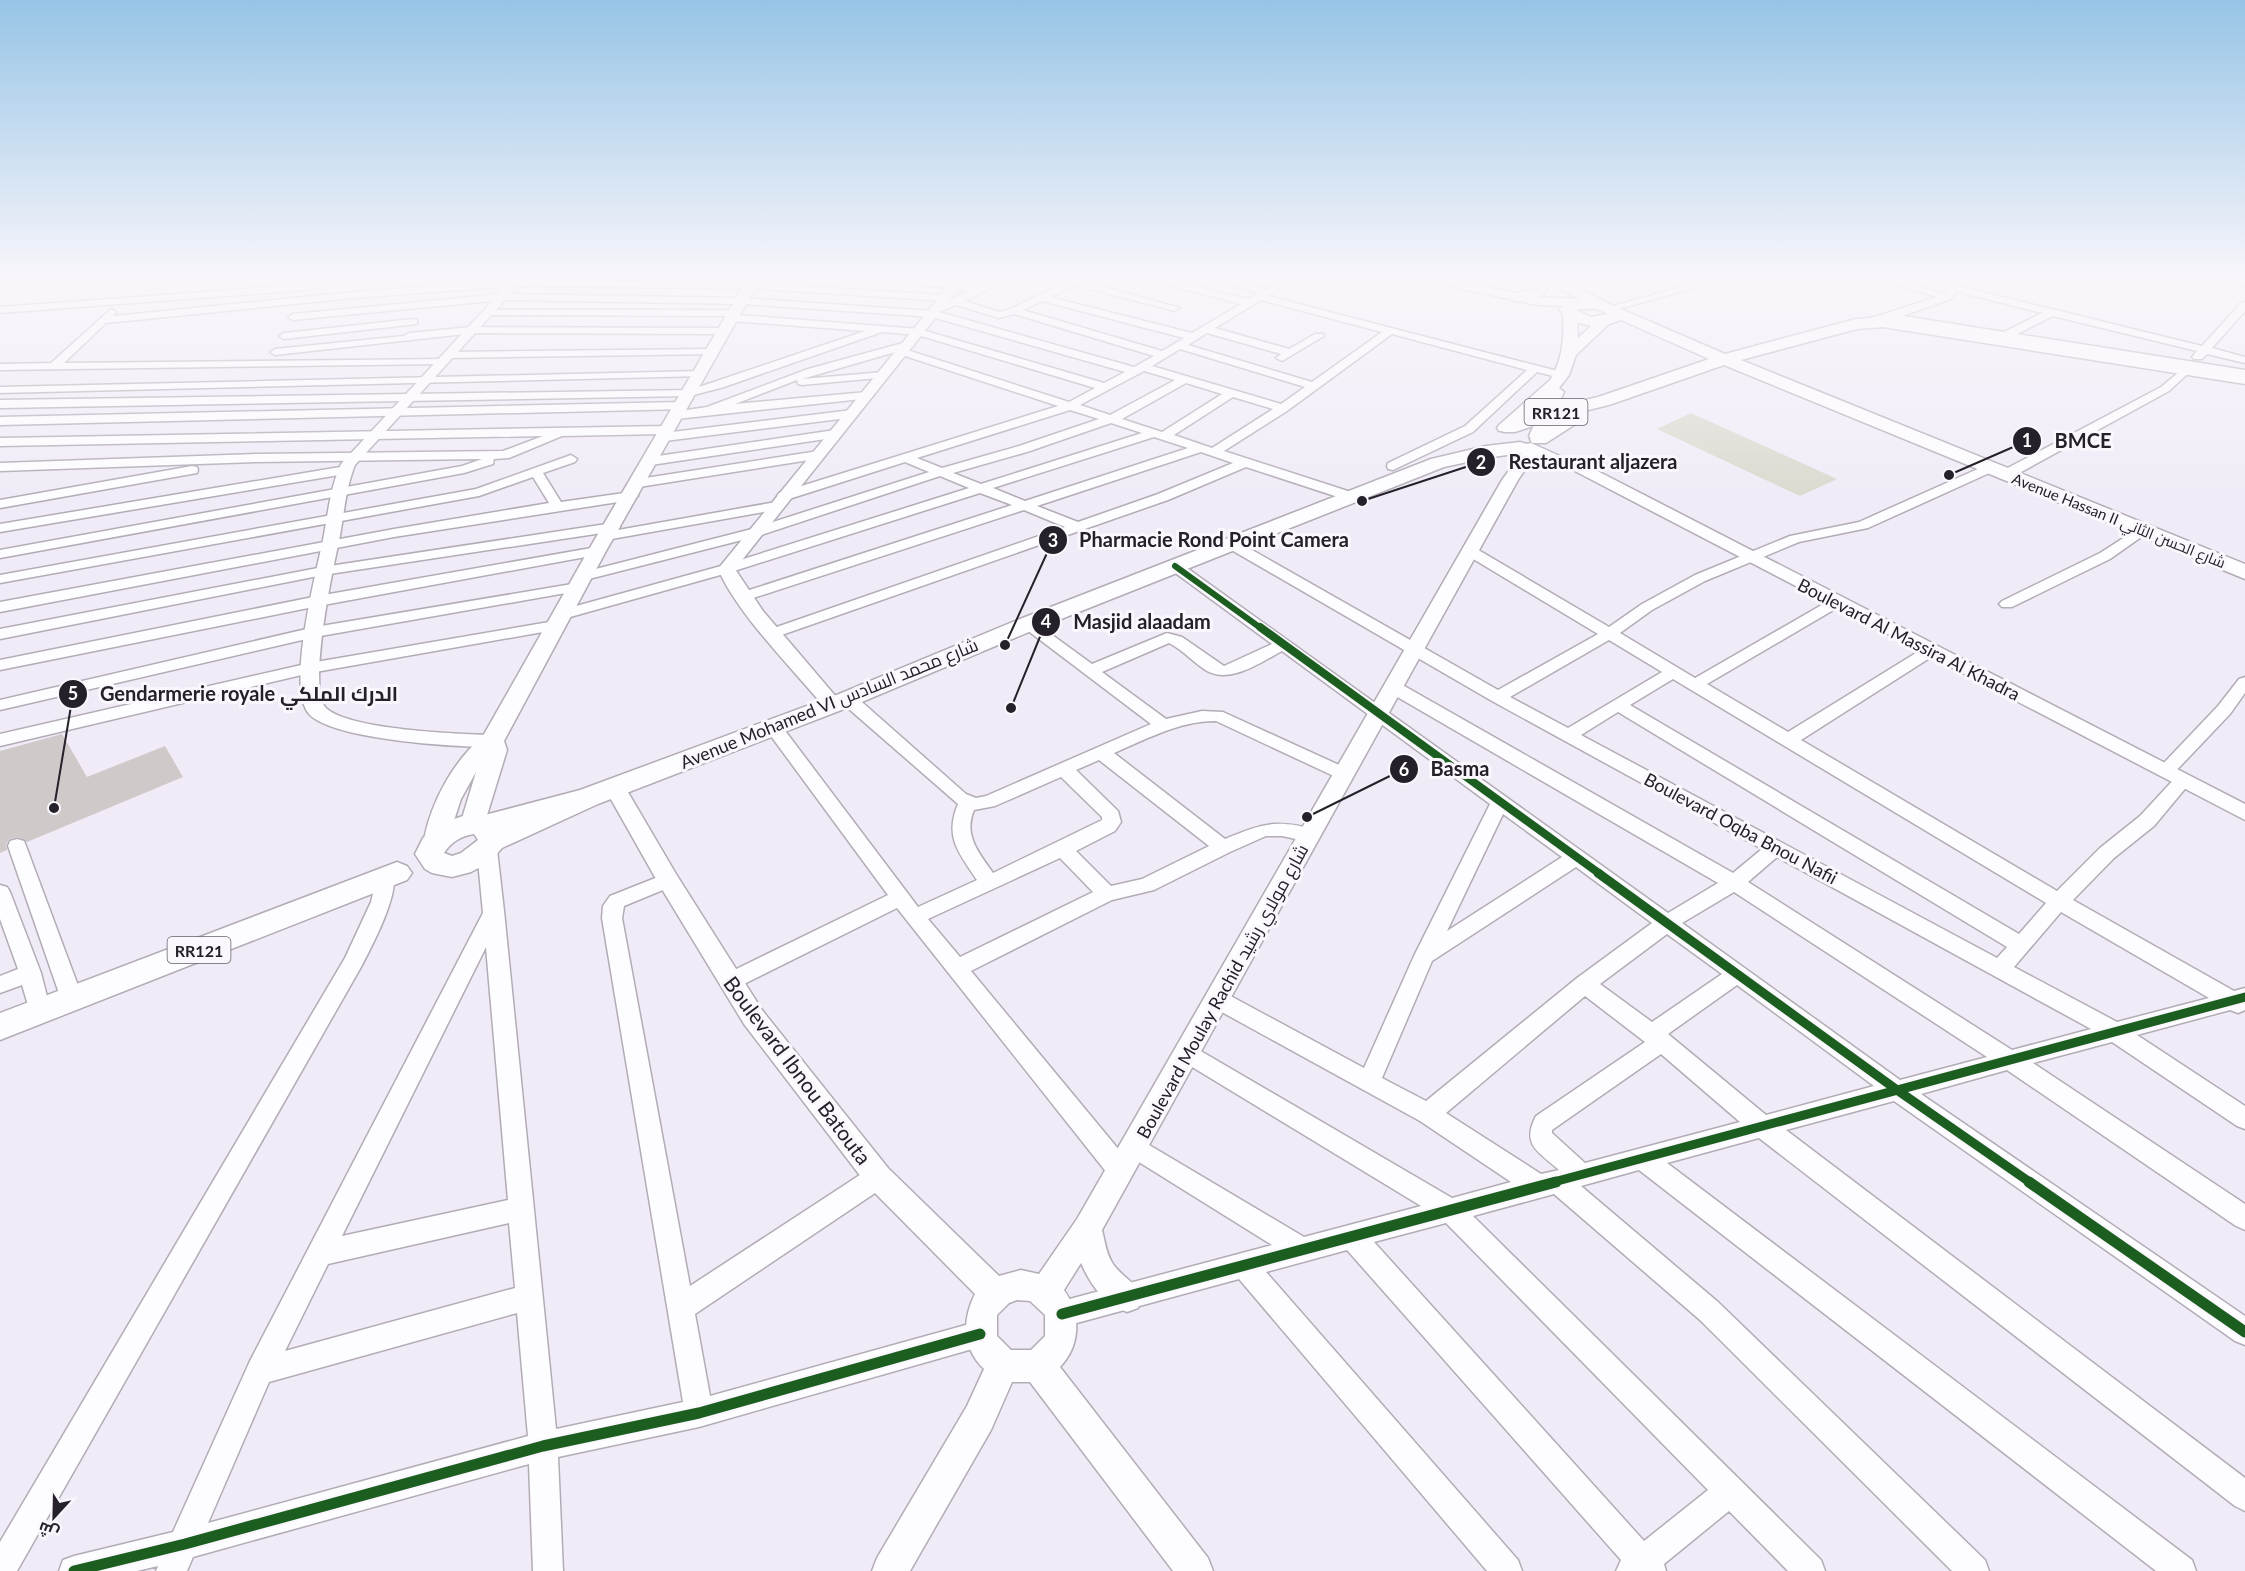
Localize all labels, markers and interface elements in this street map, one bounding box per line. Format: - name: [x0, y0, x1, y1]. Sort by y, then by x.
- road number: RR121: [1524, 399, 1588, 425]
- callout: BMCE: [2012, 422, 2123, 460]
- text: BMCE: [2055, 428, 2111, 452]
- text: 1: [2022, 429, 2032, 451]
- callout: Restaurant aljazera: [1466, 443, 1689, 481]
- text: Restaurant aljazera: [1509, 449, 1677, 473]
- text: 2: [1476, 451, 1486, 473]
- street label: Avenue Hassan II شارع الحسن الثاني: [2008, 469, 2228, 575]
- callout: Pharmacie Rond Point Camera: [1038, 521, 1361, 559]
- text: Pharmacie Rond Point Camera: [1079, 527, 1349, 551]
- text: 3: [1048, 529, 1058, 551]
- street label: Boulevard Al Massira Al Khadra: [1794, 573, 2024, 705]
- callout: Masjid alaadam: [1031, 603, 1222, 641]
- text: Masjid alaadam: [1073, 609, 1211, 633]
- text: 4: [1041, 610, 1051, 632]
- street label: Avenue Mohamed VI شارع محمد السادس: [677, 633, 982, 775]
- callout: Gendarmerie royale الدرك الملكي: [58, 675, 410, 713]
- text: Gendarmerie royale الدرك الملكي: [100, 681, 398, 710]
- text: 5: [68, 682, 78, 704]
- callout: Basma: [1389, 750, 1501, 788]
- text: Basma: [1431, 756, 1489, 780]
- text: 6: [1399, 758, 1409, 780]
- street label: Boulevard Oqba Bnou Nafii: [1641, 768, 1841, 888]
- street label: Boulevard Moulay Rachid شارع مولاي رشيد: [1132, 840, 1316, 1144]
- road number: RR121: [168, 937, 230, 963]
- street label: Boulevard Ibnou Batouta: [719, 971, 877, 1169]
- north arrow: [24, 1487, 84, 1547]
- text: ش: [35, 1518, 62, 1544]

